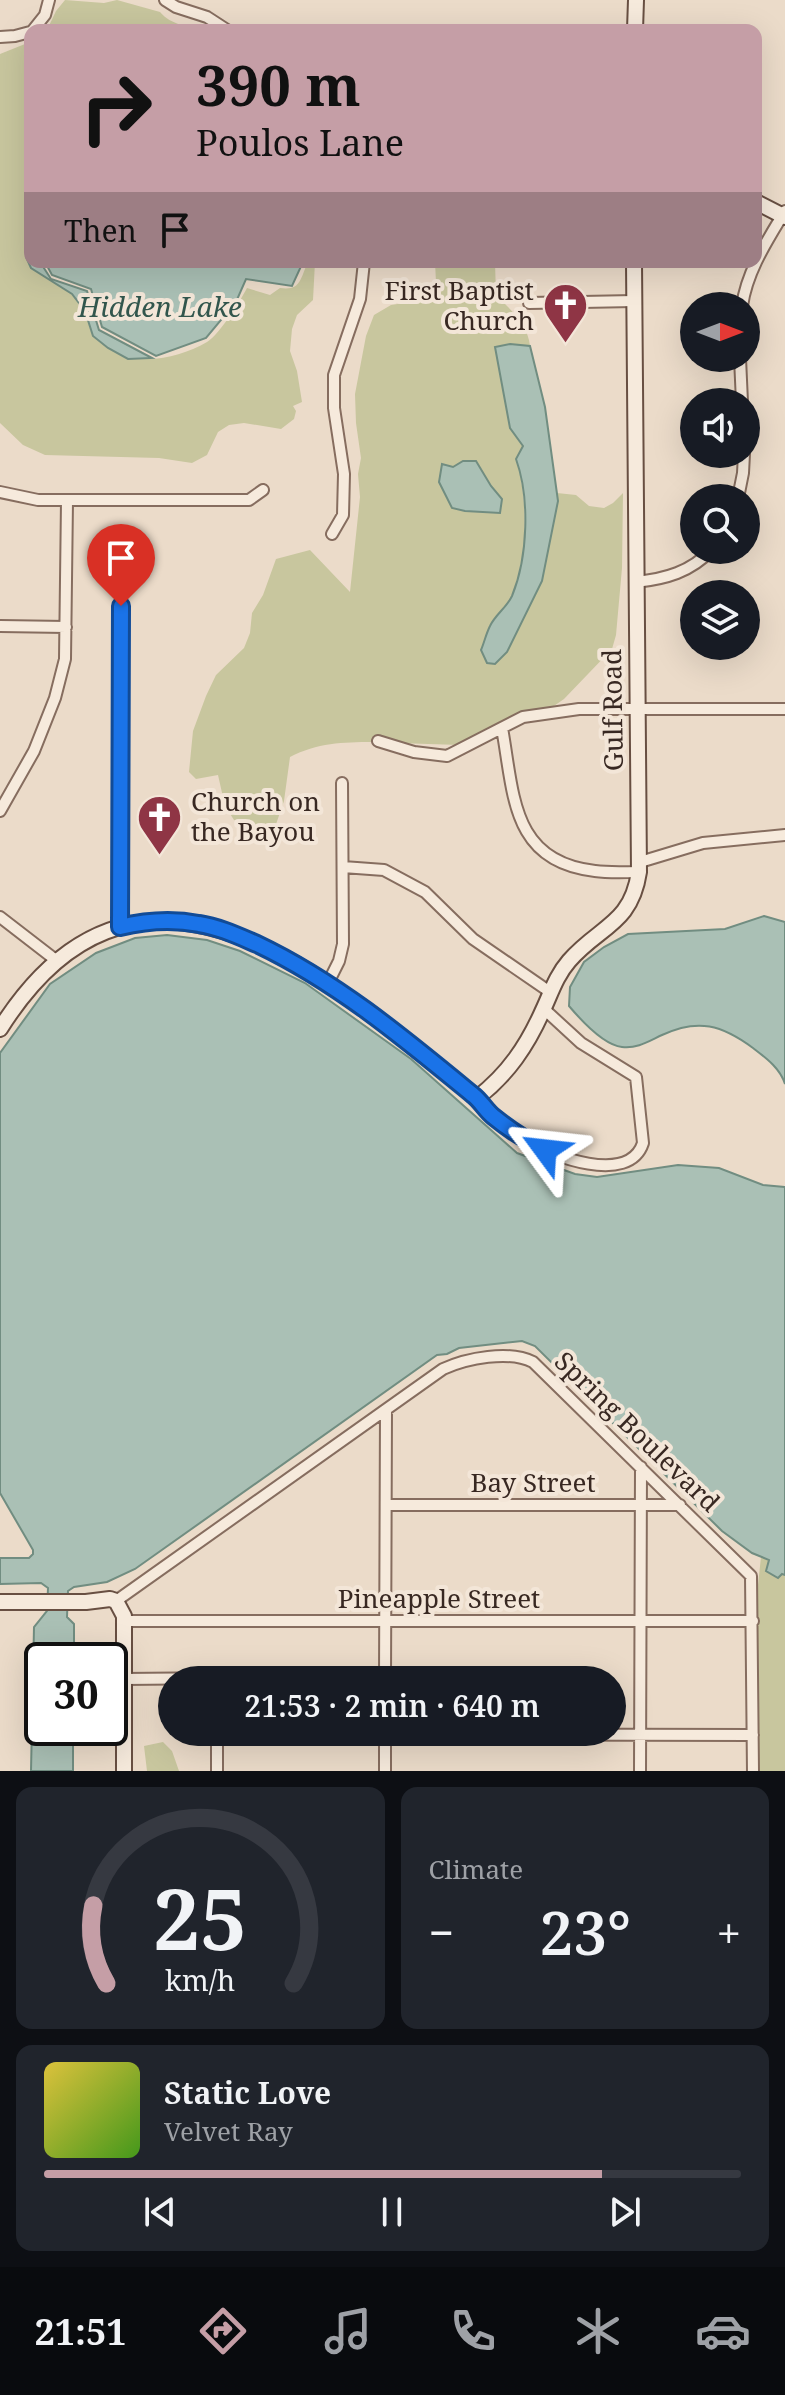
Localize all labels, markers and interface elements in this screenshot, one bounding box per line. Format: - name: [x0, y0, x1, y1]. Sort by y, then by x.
- text: 390 m: [196, 46, 361, 122]
- icon: right: [64, 56, 168, 160]
- text: Poulos Lane: [196, 118, 404, 167]
- icon: arrive: [153, 208, 197, 252]
- text: Then: [64, 210, 137, 251]
- place label: First Baptist Church: [384, 272, 534, 338]
- church icon: First Baptist Church: [541, 282, 589, 345]
- water label: Hidden Lake: [77, 287, 242, 325]
- north arrow: [680, 292, 760, 372]
- map controls: [680, 292, 760, 660]
- button: sound: [680, 388, 760, 468]
- button: search: [680, 484, 760, 564]
- pin: [87, 524, 155, 606]
- icon: arrive: [99, 536, 143, 580]
- button: layers: [680, 580, 760, 660]
- street label: Gulf Road: [593, 649, 631, 771]
- place label: Church on the Bayou: [191, 783, 320, 849]
- church icon: Church on the Bayou: [136, 793, 184, 856]
- position arrow: [503, 1108, 587, 1192]
- street label: Spring Boulevard: [547, 1343, 728, 1519]
- street label: Bay Street: [470, 1464, 596, 1500]
- street label: Pineapple Street: [338, 1580, 540, 1616]
- speed limit sign: 30: [24, 1642, 128, 1746]
- text: 21:53 · 2 min · 640 m: [244, 1685, 540, 1726]
- text: Climate: [429, 1851, 523, 1887]
- text: 25: [153, 1861, 247, 1974]
- text: 23°: [539, 1891, 631, 1973]
- text: −: [429, 1902, 454, 1962]
- text: +: [716, 1902, 741, 1962]
- text: km/h: [165, 1960, 235, 1999]
- text: Static Love: [164, 2072, 331, 2113]
- text: Velvet Ray: [164, 2113, 293, 2149]
- icon: previous: [138, 2190, 182, 2234]
- icon: pause: [370, 2190, 414, 2234]
- icon: next: [603, 2190, 647, 2234]
- icon: directions: [195, 2303, 251, 2359]
- icon: music: [320, 2303, 376, 2359]
- icon: phone: [445, 2303, 501, 2359]
- icon: climate: [570, 2303, 626, 2359]
- icon: car: [695, 2303, 751, 2359]
- text: 21:51: [34, 2307, 127, 2356]

